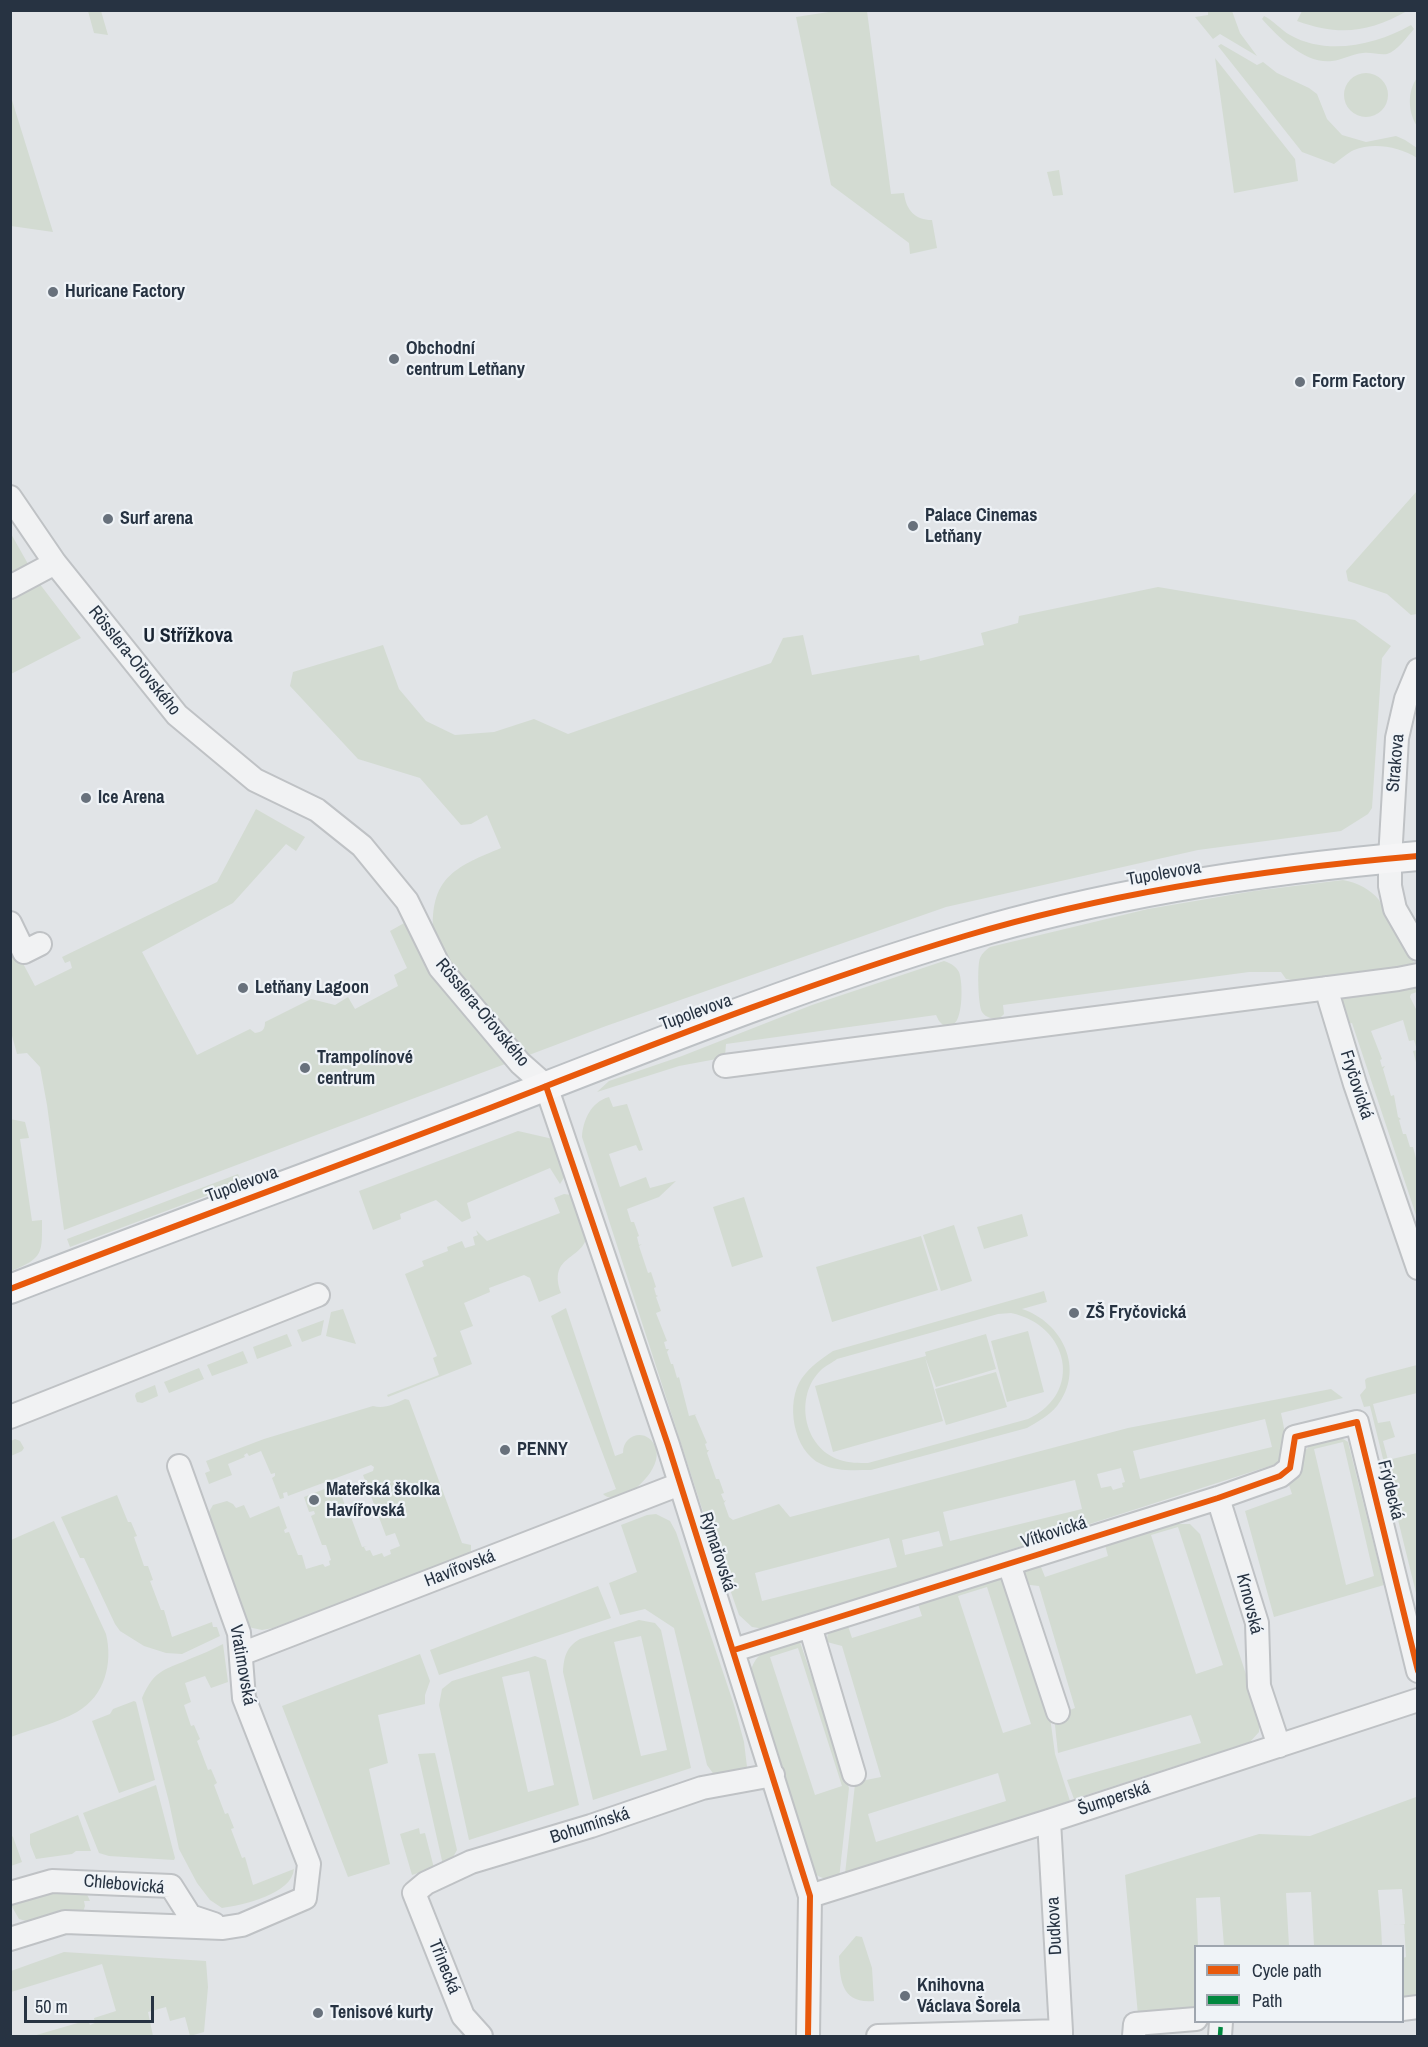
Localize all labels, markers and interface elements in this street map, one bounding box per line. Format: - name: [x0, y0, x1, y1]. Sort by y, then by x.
- place label: Huricane Factory: [65, 281, 185, 303]
- marker: Huricane Factory: [46, 285, 60, 299]
- place label: Obchodní centrum Letňany: [406, 338, 525, 380]
- marker: Obchodní centrum Letňany: [387, 352, 401, 366]
- place label: Form Factory: [1312, 371, 1405, 393]
- marker: Form Factory: [1293, 375, 1307, 389]
- place label: Palace Cinemas Letňany: [925, 505, 1037, 548]
- place label: Surf arena: [120, 508, 193, 530]
- marker: Surf arena: [101, 512, 115, 526]
- marker: Palace Cinemas Letňany: [906, 519, 920, 533]
- street label: Rösslera-Ořovského: [83, 602, 185, 720]
- district label: U Střížkova: [143, 625, 233, 649]
- street label: Strakova: [1383, 733, 1409, 793]
- place label: Ice Arena: [98, 787, 164, 809]
- marker: Ice Arena: [79, 791, 93, 805]
- street label: Tupolevova: [1125, 857, 1203, 891]
- street label: Rösslera-Ořovského: [430, 955, 534, 1071]
- place label: Letňany Lagoon: [255, 977, 369, 999]
- marker: Letňany Lagoon: [236, 981, 250, 995]
- street label: Tupolevova: [657, 990, 735, 1036]
- place label: Trampolínové centrum: [317, 1047, 413, 1090]
- street label: Fryčovická: [1335, 1048, 1377, 1122]
- marker: Trampolínové centrum: [298, 1061, 312, 1075]
- street label: Tupolevova: [203, 1162, 281, 1208]
- place label: ZŠ Fryčovická: [1086, 1302, 1186, 1324]
- marker: ZŠ Fryčovická: [1067, 1306, 1081, 1320]
- place label: PENNY: [517, 1439, 568, 1461]
- marker: PENNY: [498, 1443, 512, 1457]
- street label: Frýdecká: [1372, 1458, 1408, 1522]
- place label: Mateřská školka Havířovská: [326, 1479, 440, 1522]
- marker: Mateřská školka Havířovská: [307, 1493, 321, 1507]
- street label: Rýmařovská: [694, 1510, 740, 1594]
- street label: Vítkovická: [1018, 1512, 1090, 1554]
- street label: Havířovská: [422, 1546, 498, 1592]
- street label: Krnovská: [1231, 1572, 1267, 1636]
- street label: Vratimovská: [224, 1623, 260, 1707]
- street label: Šumperská: [1075, 1777, 1153, 1821]
- street label: Bohumínská: [548, 1803, 632, 1849]
- street label: Chlebovická: [83, 1871, 165, 1899]
- street label: Dudkova: [1043, 1896, 1067, 1956]
- street label: Třinecká: [423, 1937, 465, 1997]
- legend: [1194, 1945, 1404, 2023]
- text: Cycle path: [1252, 1958, 1322, 1983]
- place label: Knihovna Václava Šorela: [917, 1975, 1020, 2018]
- scale bar: [27, 1984, 158, 2022]
- text: Path: [1252, 1988, 1282, 2013]
- marker: Knihovna Václava Šorela: [898, 1989, 912, 2003]
- text: 50 m: [35, 1994, 68, 2019]
- place label: Tenisové kurty: [330, 2002, 433, 2024]
- marker: Tenisové kurty: [311, 2006, 325, 2020]

